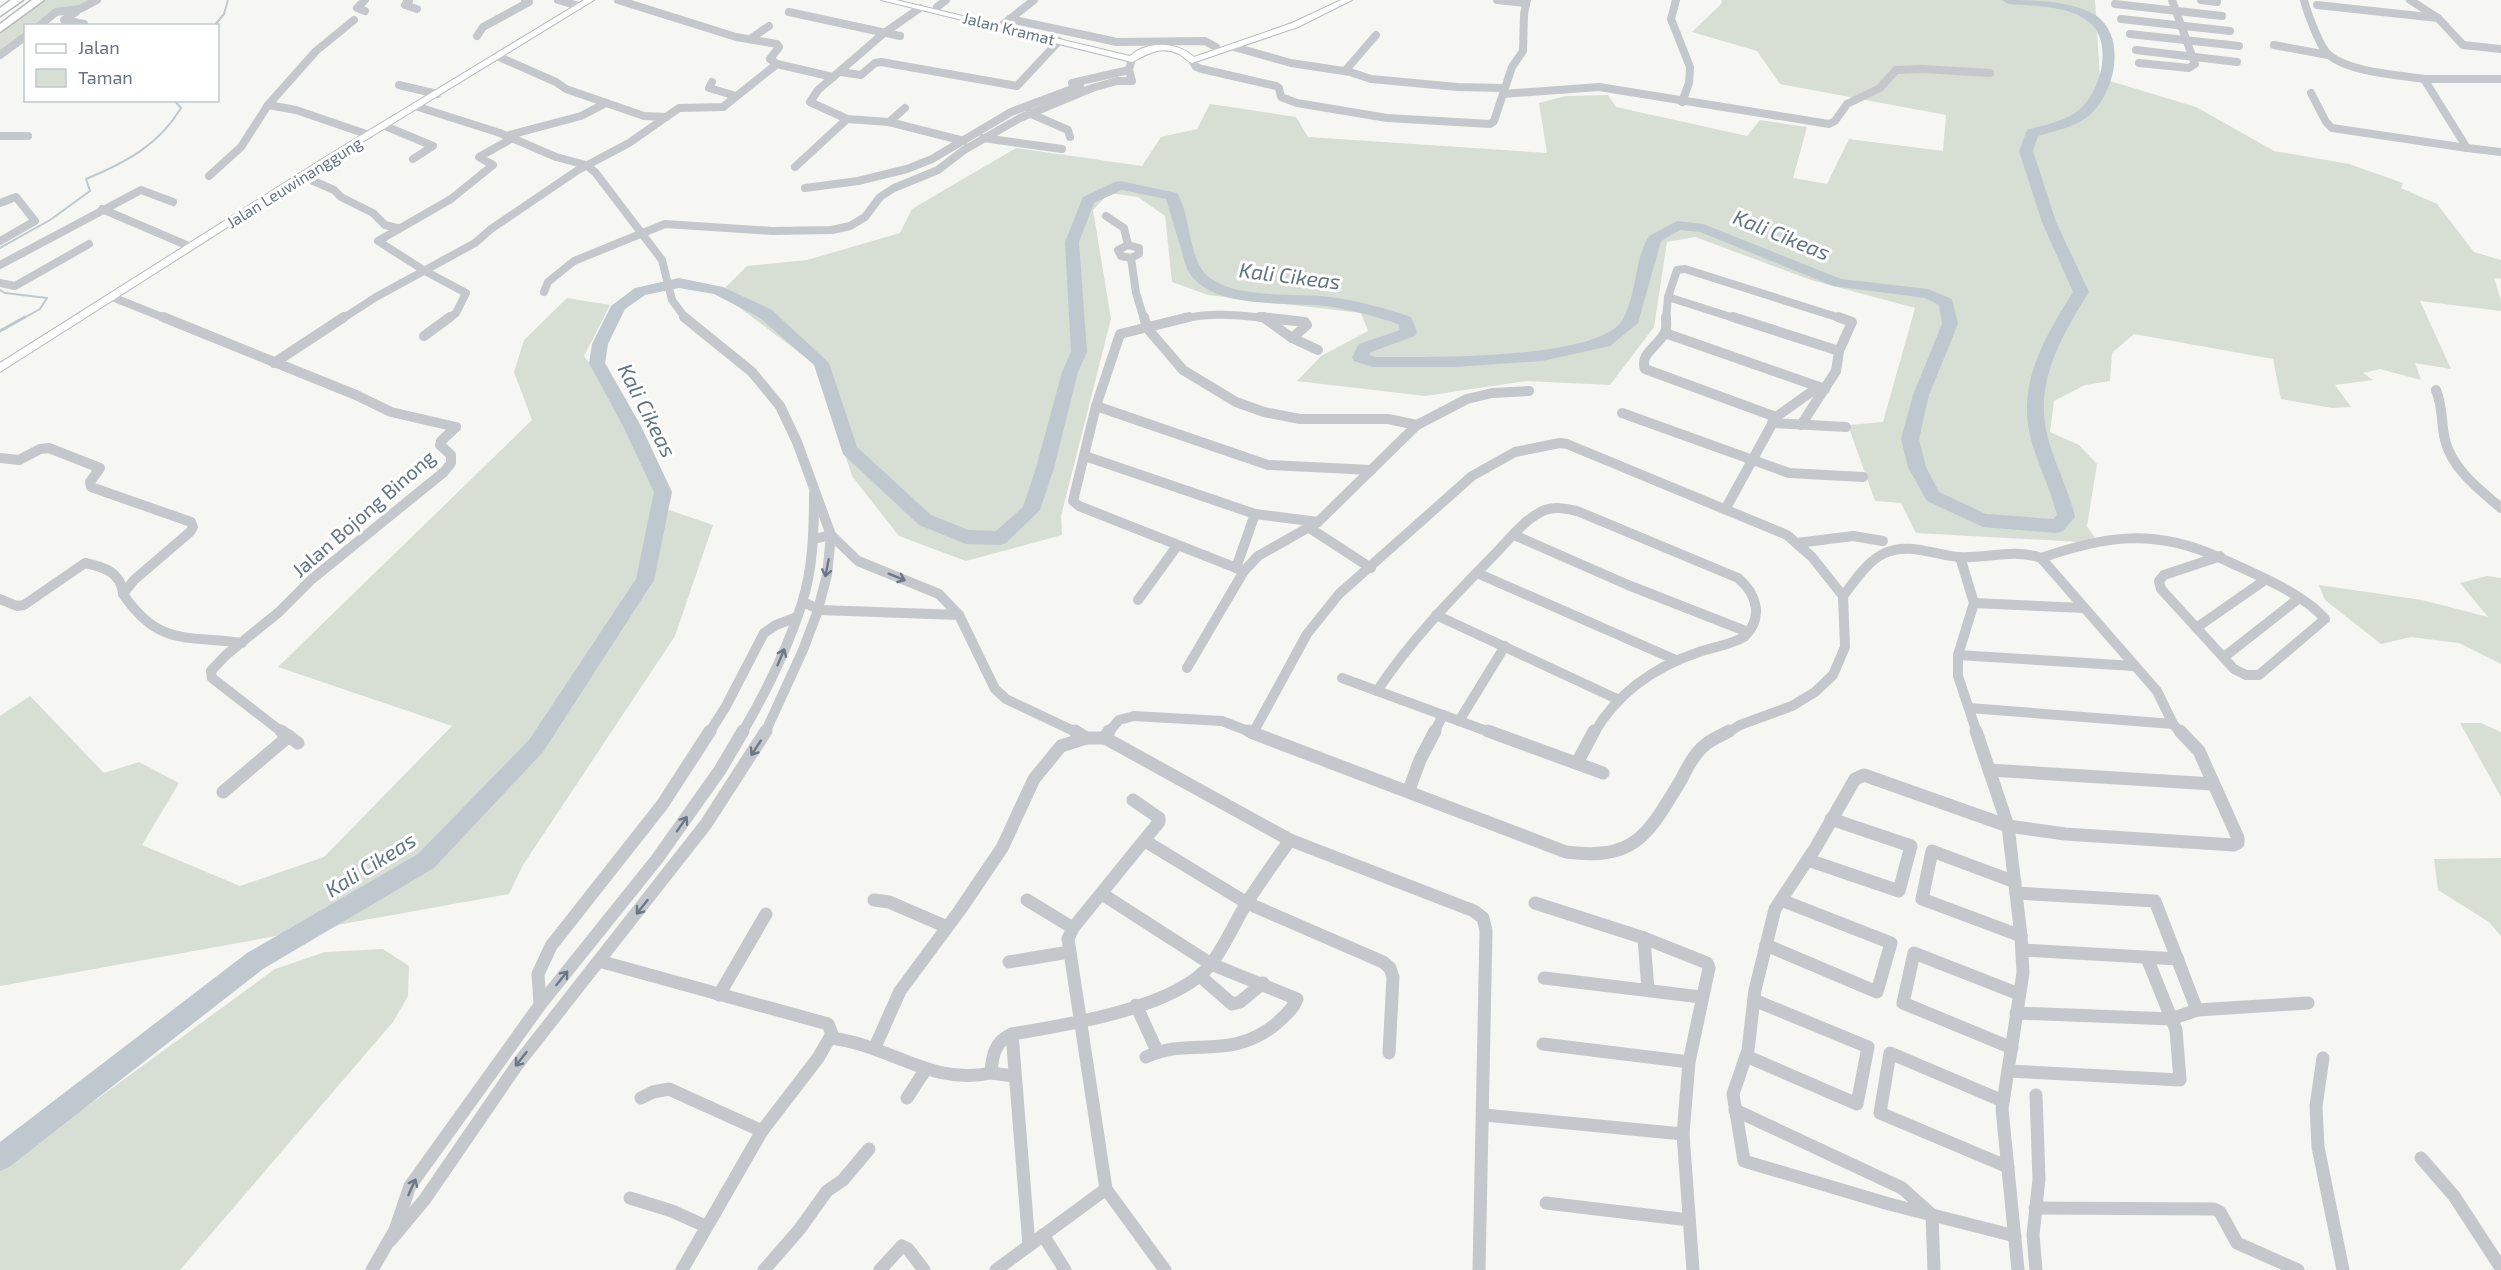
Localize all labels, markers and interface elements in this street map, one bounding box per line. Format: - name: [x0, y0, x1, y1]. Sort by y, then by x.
- street label: Jalan Kramat: [961, 7, 1057, 49]
- legend: [24, 24, 219, 102]
- text: Jalan: [78, 36, 120, 58]
- text: Taman: [78, 66, 133, 88]
- street label: Jalan Leuwinanggung: [223, 133, 365, 231]
- water label: Kali Cikeas: [1730, 203, 1834, 265]
- water label: Kali Cikeas: [1238, 256, 1342, 294]
- water label: Kali Cikeas: [614, 359, 682, 461]
- street label: Jalan Bojong Binong: [287, 444, 439, 582]
- one-way arrow: [822, 558, 833, 577]
- one-way arrow: [887, 572, 906, 583]
- one-way arrow: [776, 648, 787, 667]
- one-way arrow: [749, 739, 761, 756]
- one-way arrow: [676, 817, 688, 833]
- water label: Kali Cikeas: [320, 826, 420, 902]
- one-way arrow: [636, 898, 649, 914]
- one-way arrow: [555, 970, 568, 986]
- one-way arrow: [515, 1051, 528, 1067]
- one-way arrow: [407, 1179, 418, 1197]

